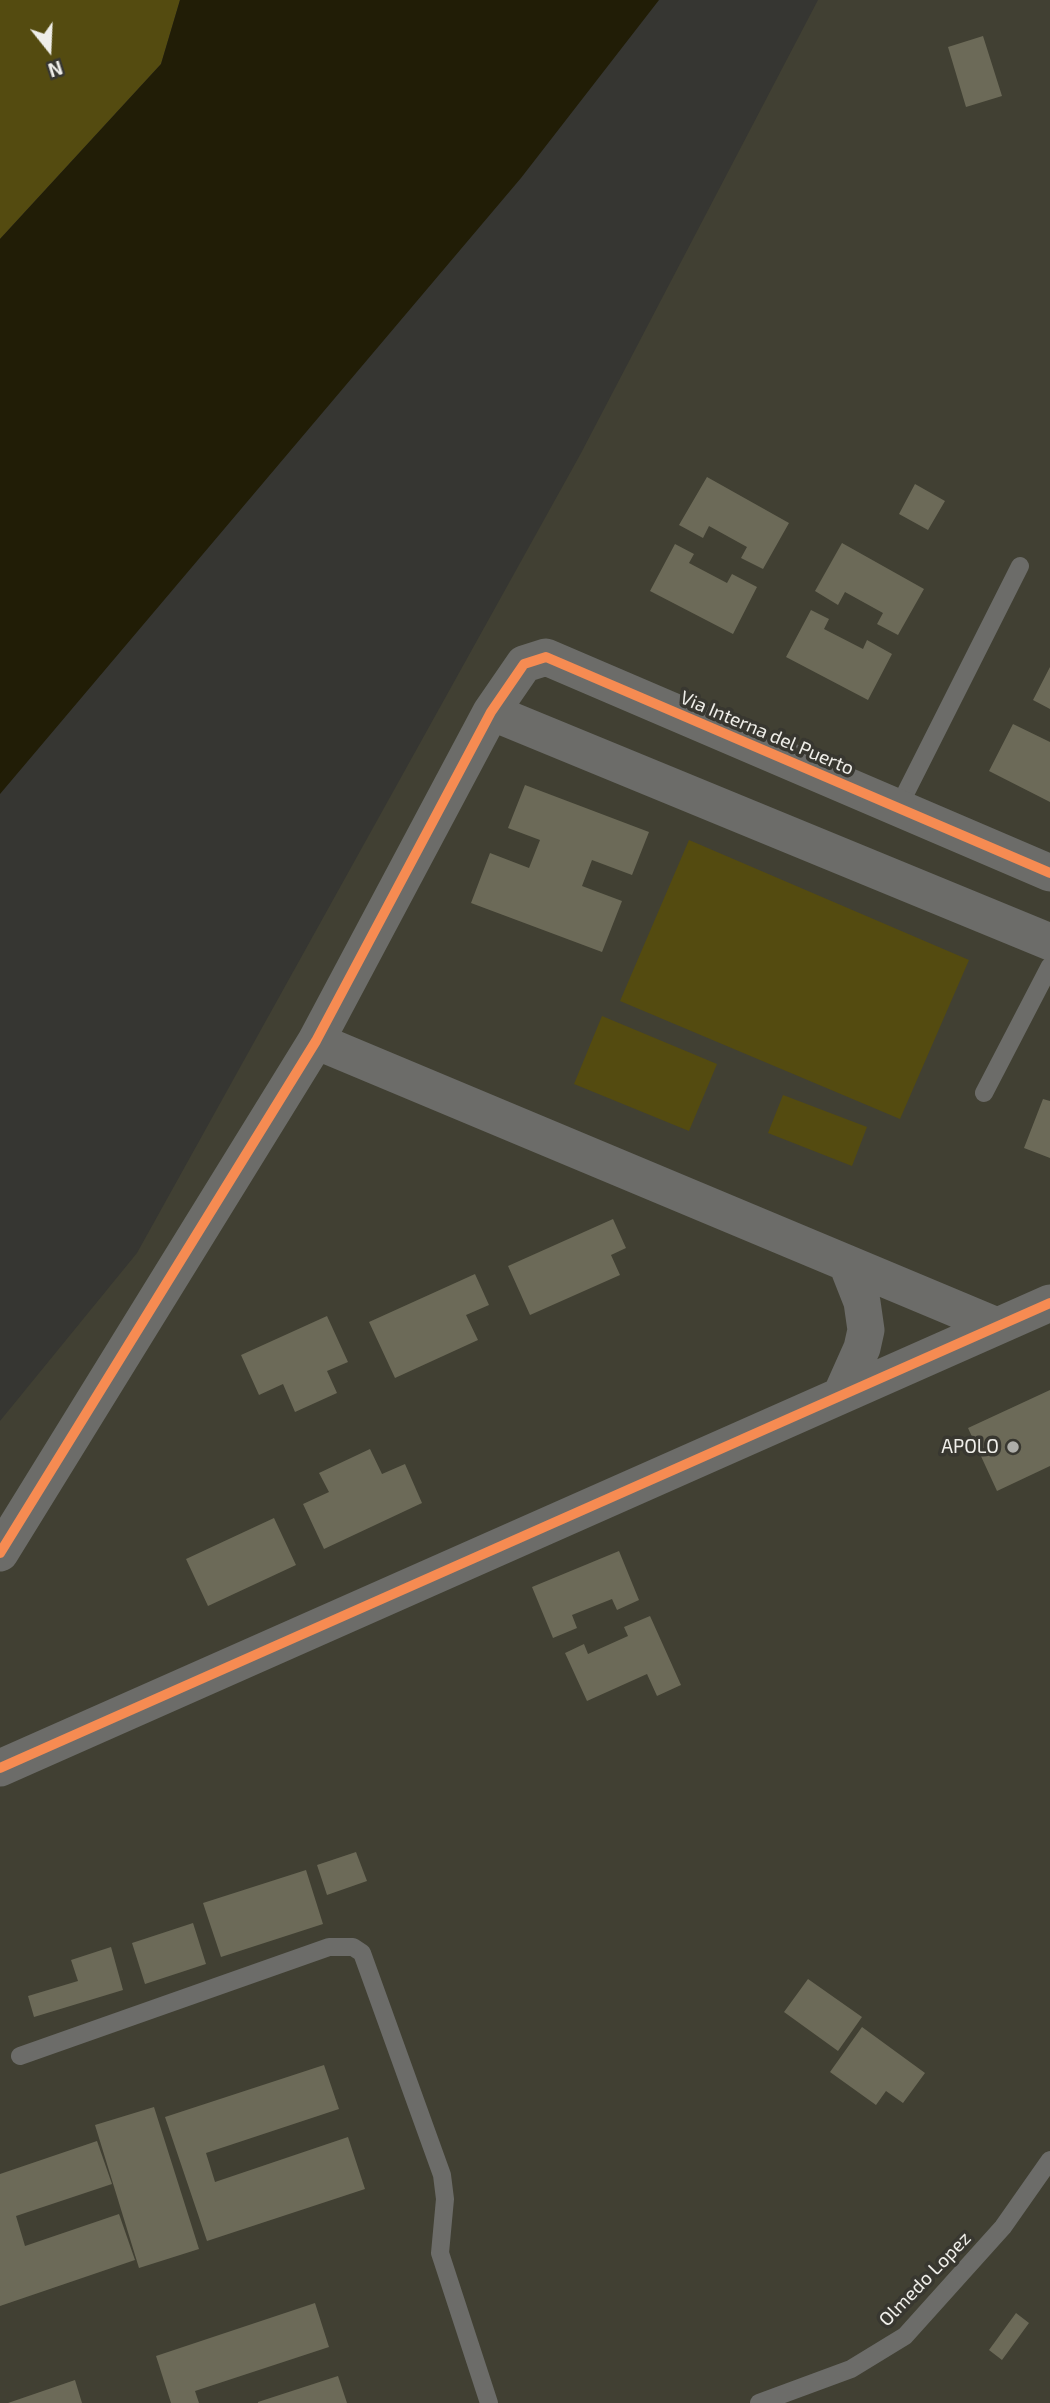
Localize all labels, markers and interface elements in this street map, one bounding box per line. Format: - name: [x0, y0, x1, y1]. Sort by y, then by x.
- north arrow: [14, 14, 84, 84]
- text: N: [46, 56, 66, 83]
- street label: Via Interna del Puerto: [677, 686, 857, 780]
- place label: APOLO: [941, 1436, 999, 1458]
- marker: APOLO: [1005, 1439, 1021, 1455]
- street label: Olmedo Lopez: [874, 2227, 976, 2331]

